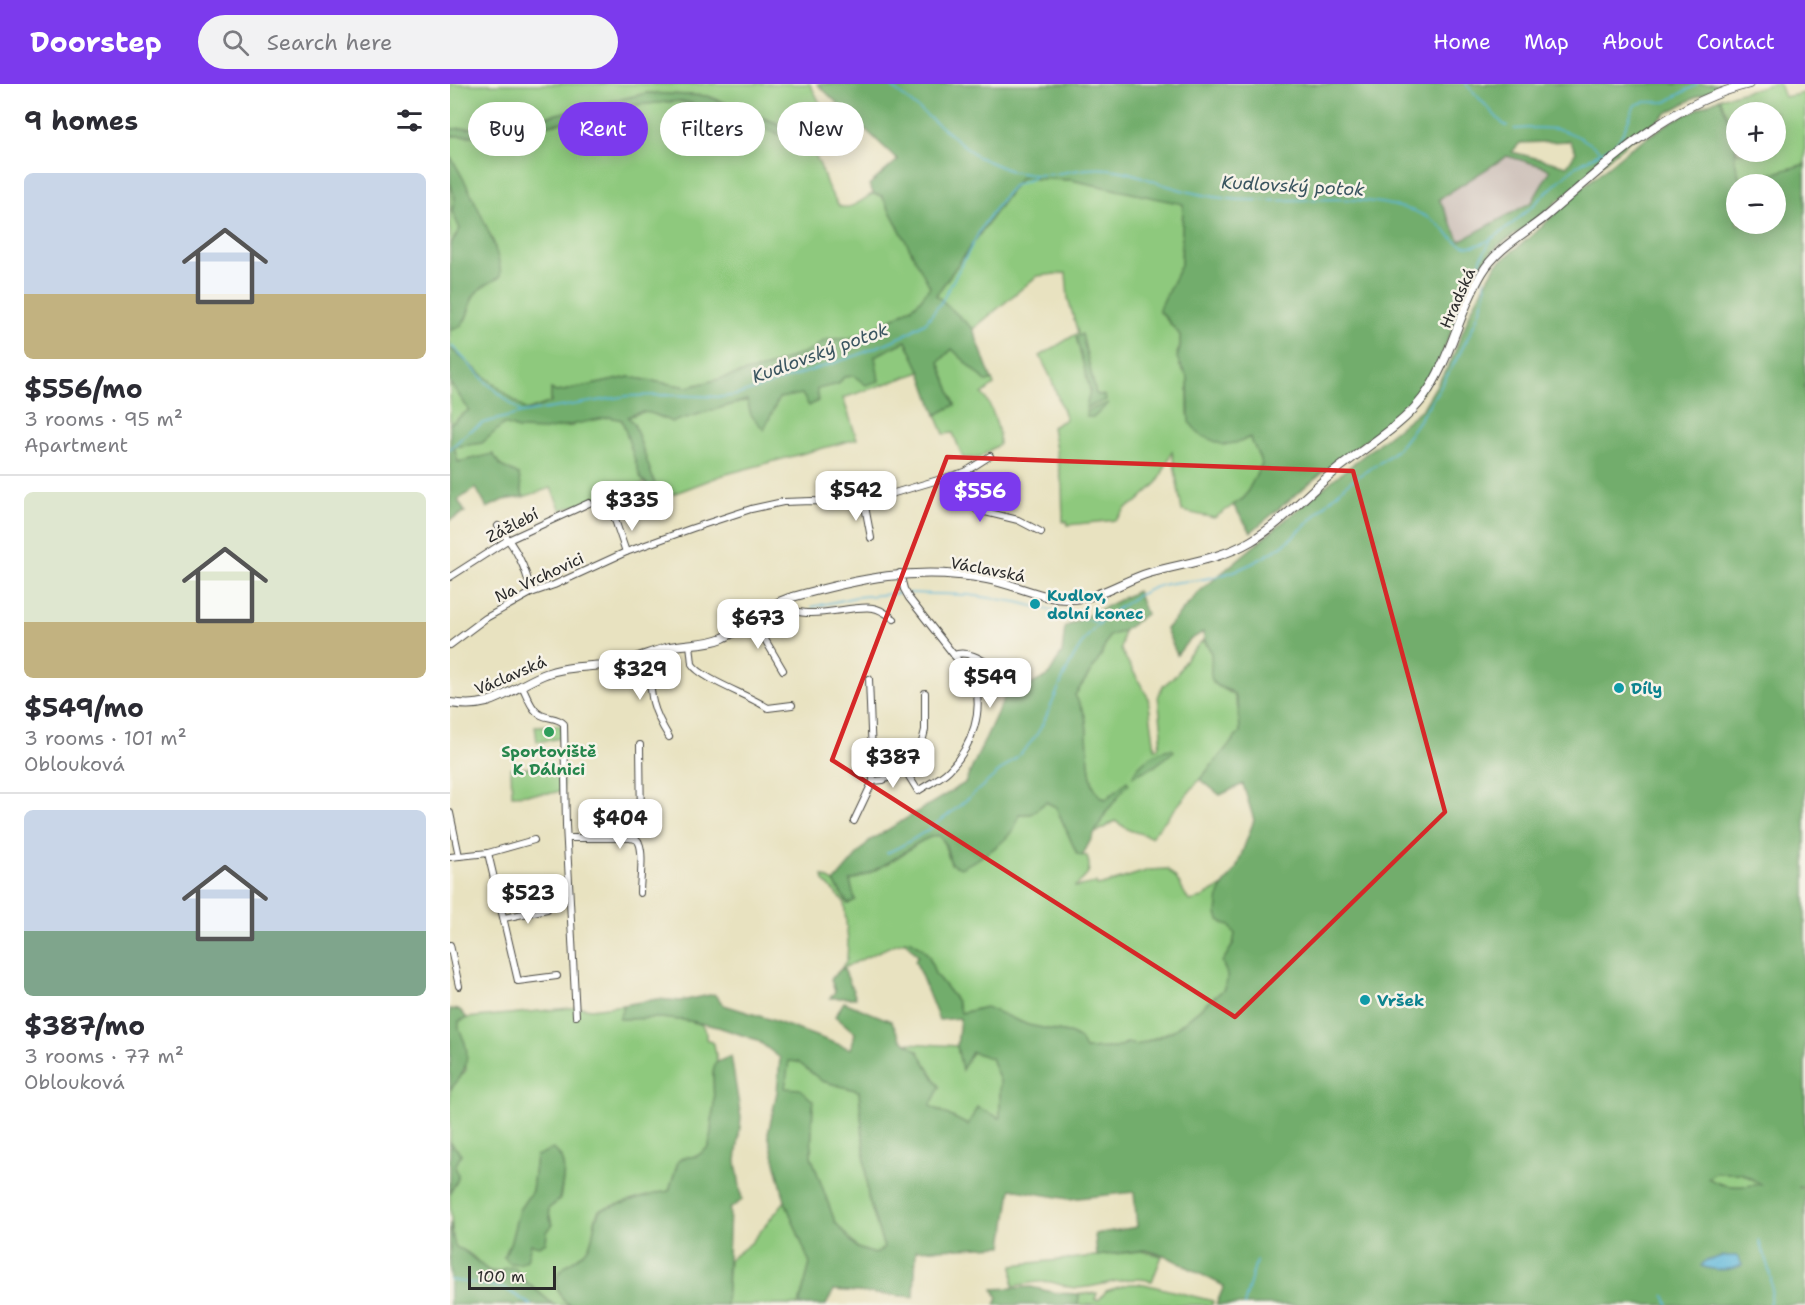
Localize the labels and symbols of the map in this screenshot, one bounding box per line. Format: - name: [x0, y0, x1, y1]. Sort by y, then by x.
- water label: Kudlovský potok: [1221, 170, 1366, 202]
- street label: Hradská: [1435, 265, 1480, 332]
- water label: Kudlovský potok: [749, 317, 892, 389]
- pin: $542: [820, 471, 892, 522]
- pin: $556: [944, 472, 1016, 523]
- pin: $335: [596, 481, 668, 532]
- street label: Zážlebí: [483, 503, 542, 547]
- street label: Na Vrchovici: [491, 548, 587, 607]
- street label: Václavská: [949, 552, 1027, 587]
- place label: Kudlov, dolní konec: [1047, 585, 1143, 624]
- marker: Kudlov, dolní konec: [1028, 597, 1042, 611]
- pin: $673: [722, 599, 794, 650]
- pin: $329: [604, 650, 676, 701]
- street label: Václavská: [471, 651, 549, 700]
- pin: $549: [954, 658, 1026, 709]
- place label: Díly: [1631, 678, 1662, 699]
- marker: Díly: [1612, 681, 1626, 695]
- marker: Sportoviště K Dálnici: [542, 725, 556, 739]
- pin: $387: [857, 738, 929, 789]
- place label: Sportoviště K Dálnici: [501, 741, 597, 780]
- pin: $404: [584, 799, 656, 850]
- pin: $523: [492, 874, 564, 925]
- place label: Vršek: [1377, 990, 1424, 1011]
- marker: Vršek: [1358, 993, 1372, 1007]
- scale bar: [468, 1263, 556, 1290]

